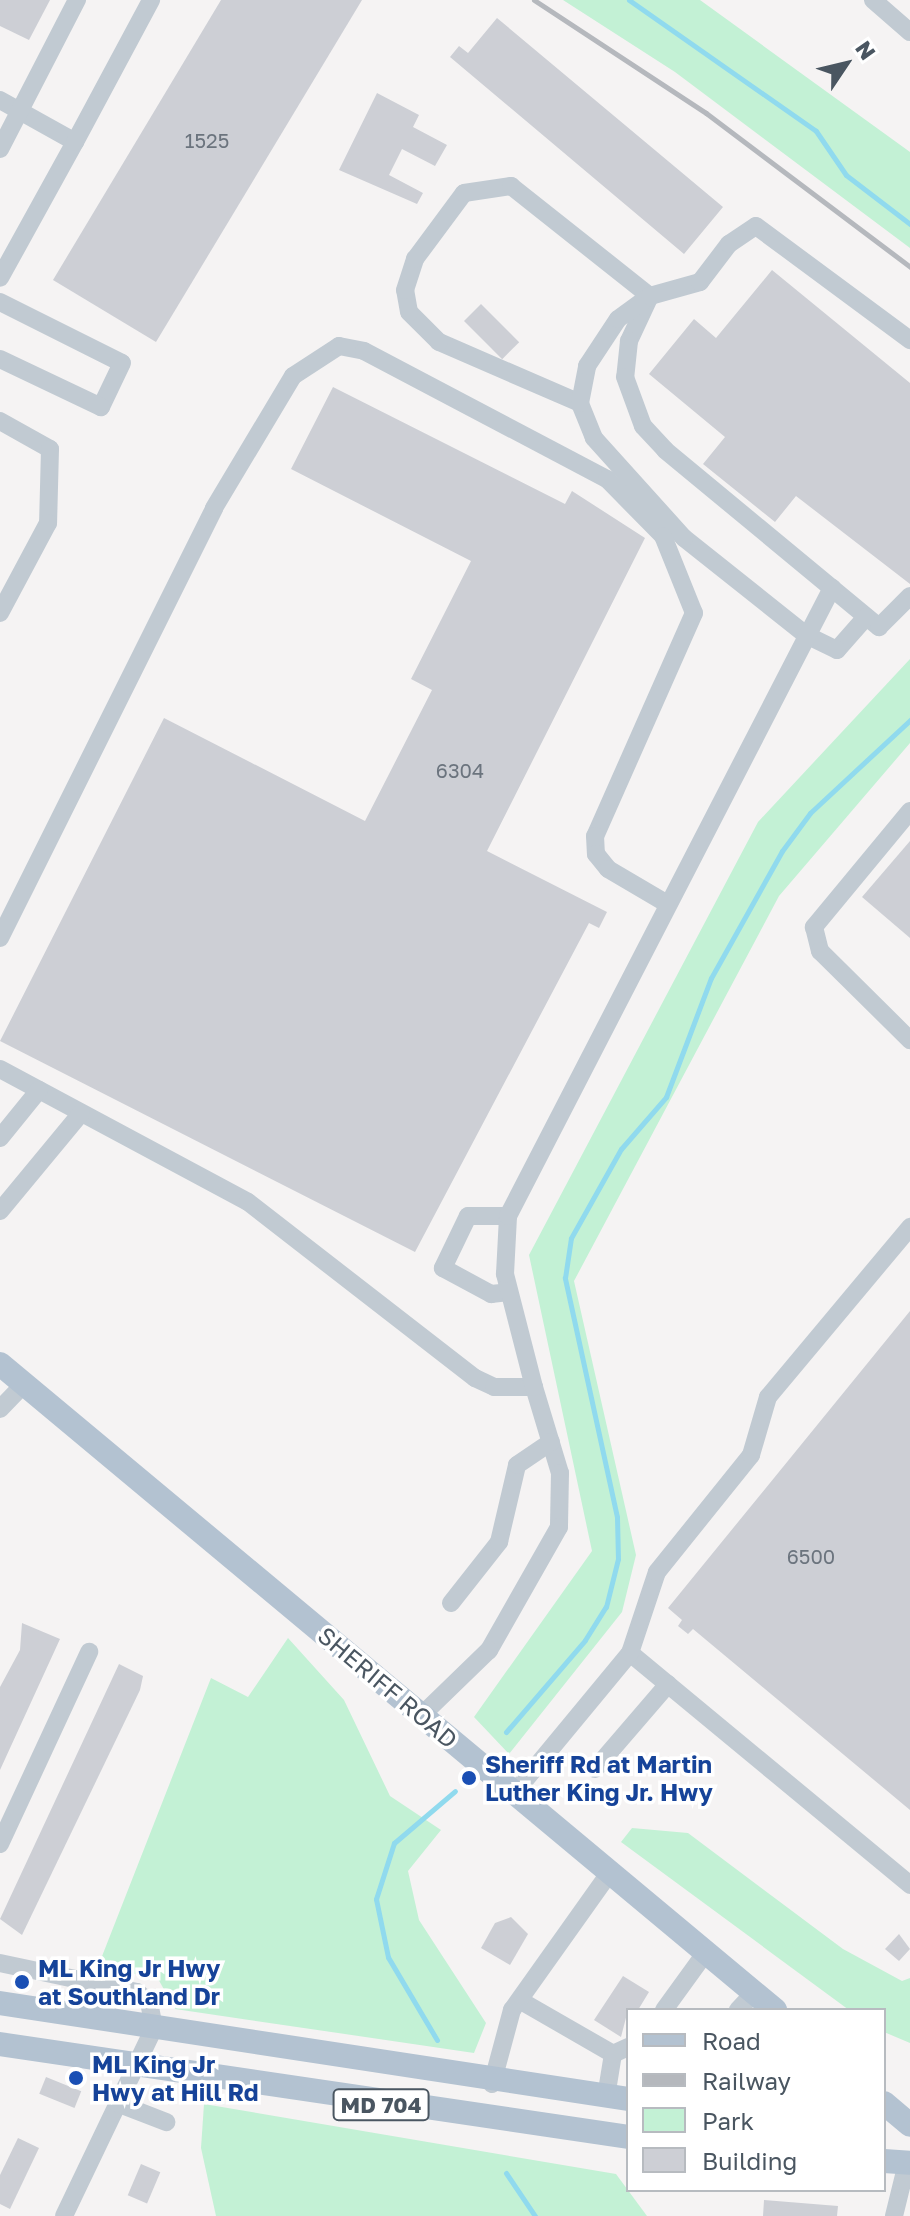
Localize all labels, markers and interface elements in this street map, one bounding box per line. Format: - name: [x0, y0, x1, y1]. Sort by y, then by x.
- north arrow: [806, 24, 886, 104]
- text: N: [850, 35, 882, 65]
- house number: 1525: [185, 128, 229, 152]
- house number: 6304: [436, 758, 484, 782]
- house number: 6500: [787, 1544, 835, 1568]
- street label: SHERIFF ROAD: [312, 1620, 464, 1754]
- place label: Sheriff Rd at Martin Luther King Jr. Hwy: [485, 1750, 713, 1806]
- marker: Sheriff Rd at Martin Luther King Jr. Hwy: [460, 1769, 478, 1787]
- place label: ML King Jr Hwy at Southland Dr: [38, 1954, 220, 2010]
- marker: ML King Jr Hwy at Southland Dr: [13, 1973, 31, 1991]
- legend: [626, 2008, 886, 2192]
- text: Road: [702, 2026, 761, 2055]
- place label: ML King Jr Hwy at Hill Rd: [92, 2050, 259, 2106]
- text: Railway: [702, 2066, 791, 2095]
- marker: ML King Jr Hwy at Hill Rd: [67, 2069, 85, 2087]
- road number: MD 704: [331, 2087, 431, 2123]
- text: Park: [702, 2106, 754, 2135]
- text: Building: [702, 2146, 797, 2175]

